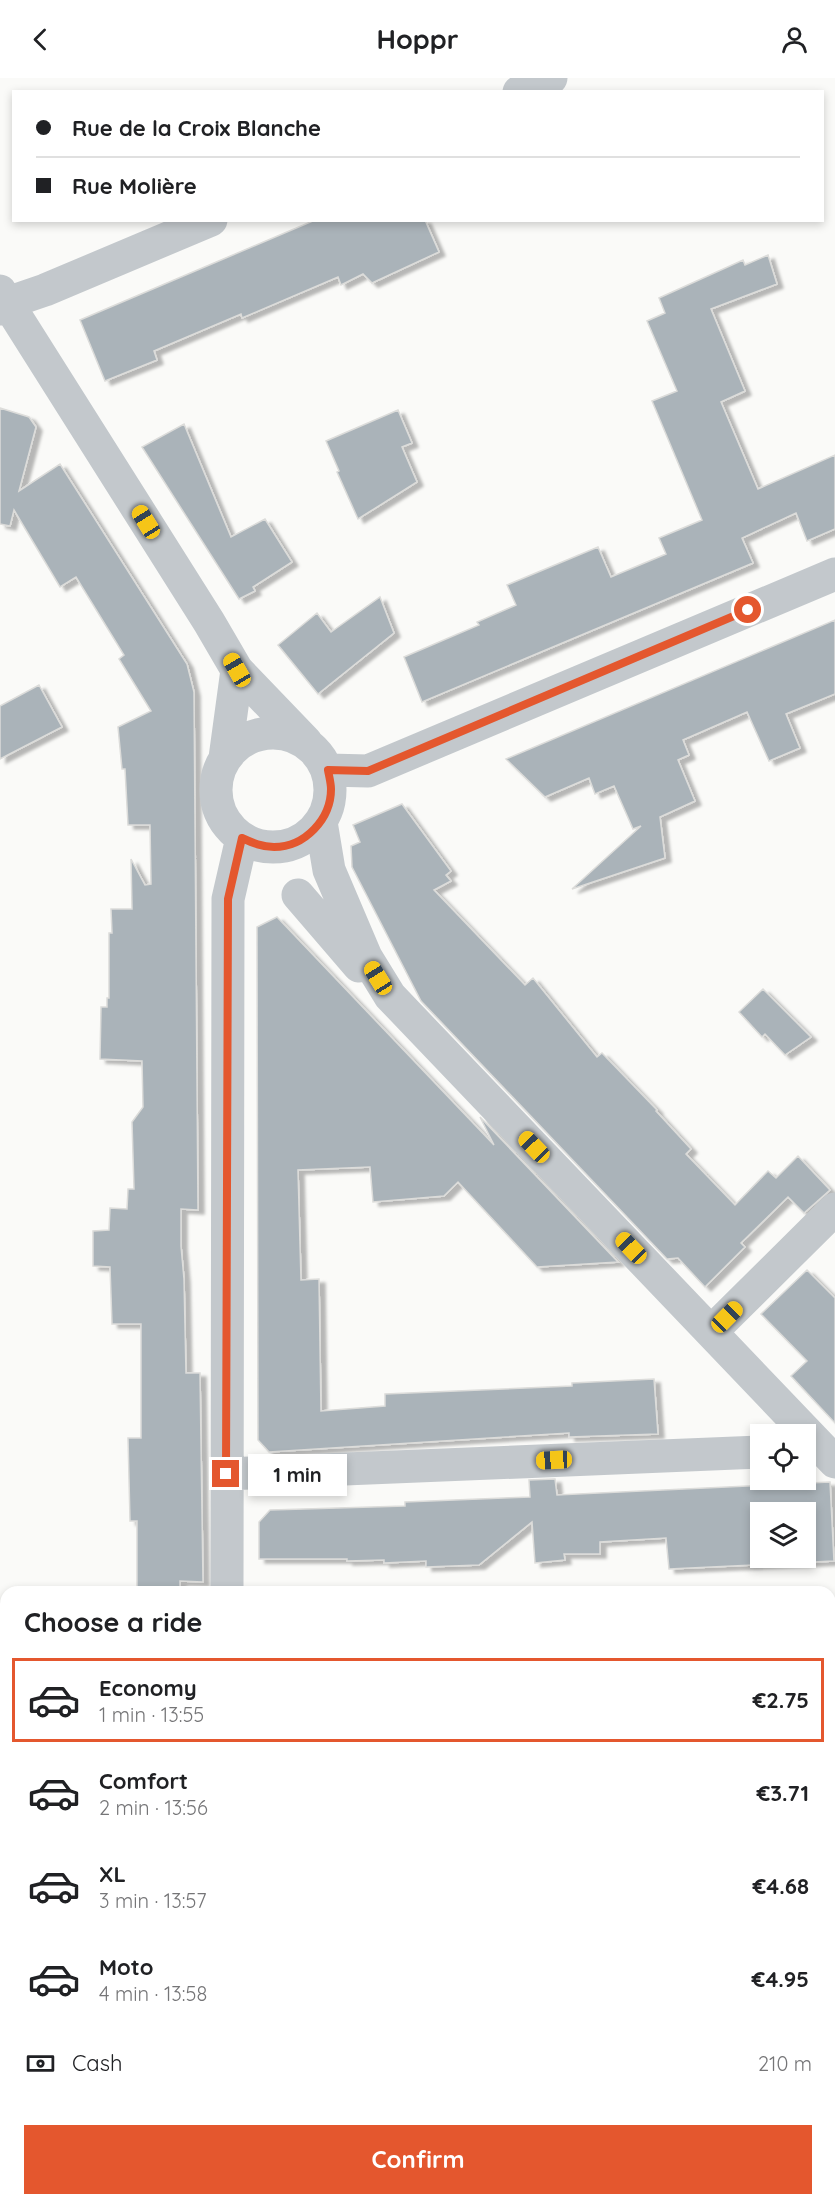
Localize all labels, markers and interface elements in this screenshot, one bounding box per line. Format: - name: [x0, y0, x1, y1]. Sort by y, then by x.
- text: Hoppr: [377, 22, 458, 56]
- icon: back: [24, 23, 57, 56]
- icon: person: [778, 23, 811, 56]
- text: Rue de la Croix Blanche: [72, 114, 321, 142]
- text: Rue Molière: [72, 172, 197, 200]
- car: [129, 502, 163, 542]
- route start: [734, 596, 761, 623]
- car: [220, 650, 254, 690]
- car: [361, 958, 395, 998]
- car: [515, 1128, 553, 1166]
- car: [612, 1229, 650, 1267]
- car: [708, 1298, 746, 1336]
- map controls: [750, 1424, 816, 1568]
- button: locate: [750, 1424, 816, 1490]
- car: [536, 1450, 572, 1470]
- callout: 1 min: [247, 1453, 346, 1495]
- route end: [212, 1460, 239, 1487]
- text: 1 min: [273, 1462, 322, 1487]
- button: layers: [750, 1502, 816, 1568]
- text: Choose a ride: [24, 1605, 202, 1639]
- icon: car: [27, 1673, 81, 1727]
- text: Economy: [99, 1674, 197, 1702]
- text: €2.75: [752, 1686, 809, 1714]
- text: 1 min · 13:55: [99, 1702, 204, 1727]
- icon: car: [27, 1766, 81, 1820]
- text: Comfort: [99, 1767, 188, 1795]
- text: €3.71: [756, 1779, 809, 1807]
- text: 2 min · 13:56: [99, 1795, 208, 1820]
- icon: car: [27, 1859, 81, 1913]
- text: XL: [99, 1860, 126, 1888]
- text: €4.68: [753, 1872, 809, 1900]
- text: 3 min · 13:57: [99, 1888, 207, 1913]
- icon: car: [27, 1952, 81, 2006]
- text: Moto: [99, 1953, 153, 1981]
- text: €4.95: [752, 1965, 809, 1993]
- text: 4 min · 13:58: [99, 1981, 207, 2006]
- icon: cash: [24, 2047, 57, 2080]
- text: Cash: [72, 2049, 123, 2077]
- text: 210 m: [758, 2051, 812, 2076]
- button: Confirm: [24, 2125, 812, 2194]

